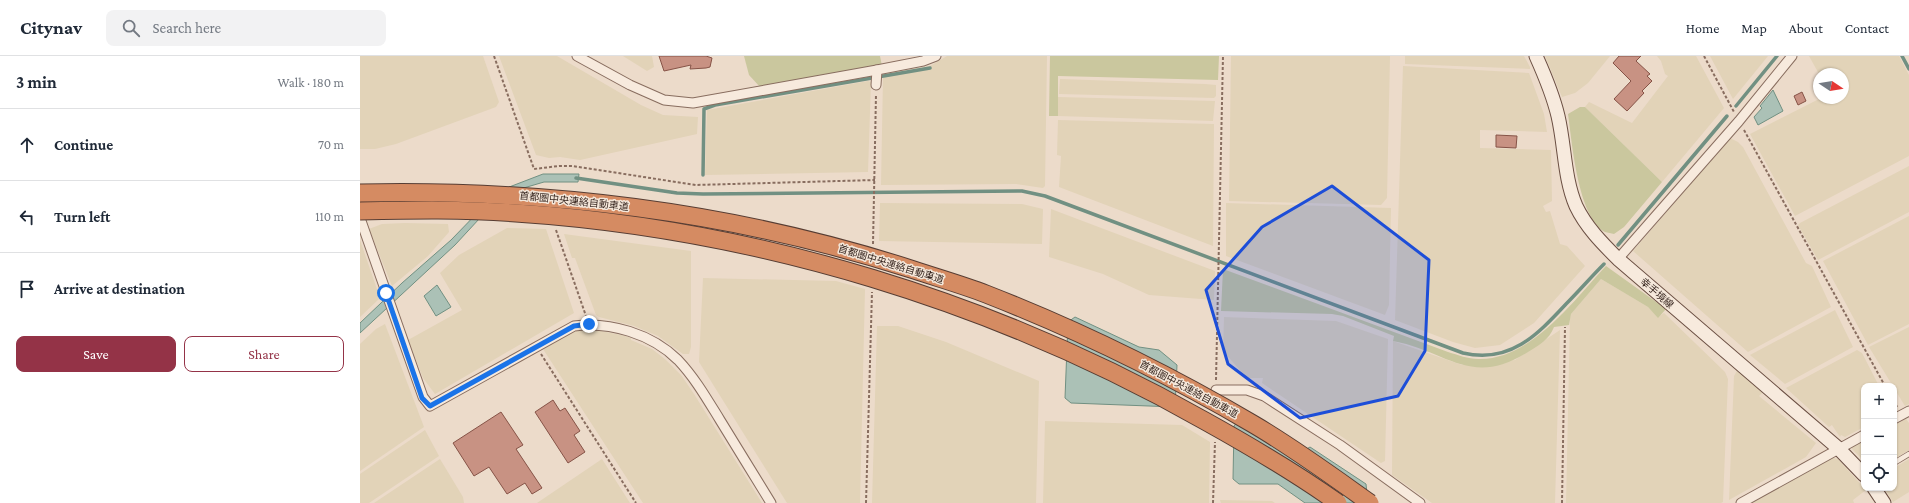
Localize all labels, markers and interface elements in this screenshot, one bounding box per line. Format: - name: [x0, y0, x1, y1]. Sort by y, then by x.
- search box: [106, 10, 386, 46]
- text: Citynav: [20, 17, 82, 38]
- icon: search: [120, 17, 142, 39]
- text: Search here: [152, 20, 221, 36]
- text: Home: [1686, 20, 1719, 36]
- text: Map: [1741, 20, 1767, 36]
- text: About: [1789, 20, 1823, 36]
- text: Contact: [1845, 20, 1889, 36]
- north arrow: [1813, 68, 1849, 104]
- text: 3 min: [16, 73, 57, 92]
- text: Walk · 180 m: [277, 75, 344, 90]
- icon: ahead: [16, 134, 38, 156]
- text: Continue: [54, 137, 113, 153]
- text: 70 m: [318, 137, 344, 152]
- street label: 首都圏中央連絡自動車道: [519, 190, 629, 212]
- icon: left: [16, 206, 38, 228]
- text: Turn left: [54, 209, 110, 225]
- text: 110 m: [315, 209, 344, 224]
- street label: 首都圏中央連絡自動車道: [837, 243, 945, 285]
- street label: 幸手境線: [1638, 276, 1676, 310]
- icon: arrive: [16, 278, 38, 300]
- text: Arrive at destination: [54, 281, 185, 297]
- route start: [377, 284, 395, 302]
- route end: [580, 315, 598, 333]
- button: Save: [16, 336, 176, 372]
- button: Share: [184, 336, 344, 372]
- street label: 首都圏中央連絡自動車道: [1138, 358, 1240, 420]
- map controls: [1861, 383, 1897, 491]
- button: +: [1861, 383, 1897, 419]
- button: −: [1861, 419, 1897, 455]
- button: locate: [1861, 455, 1897, 491]

